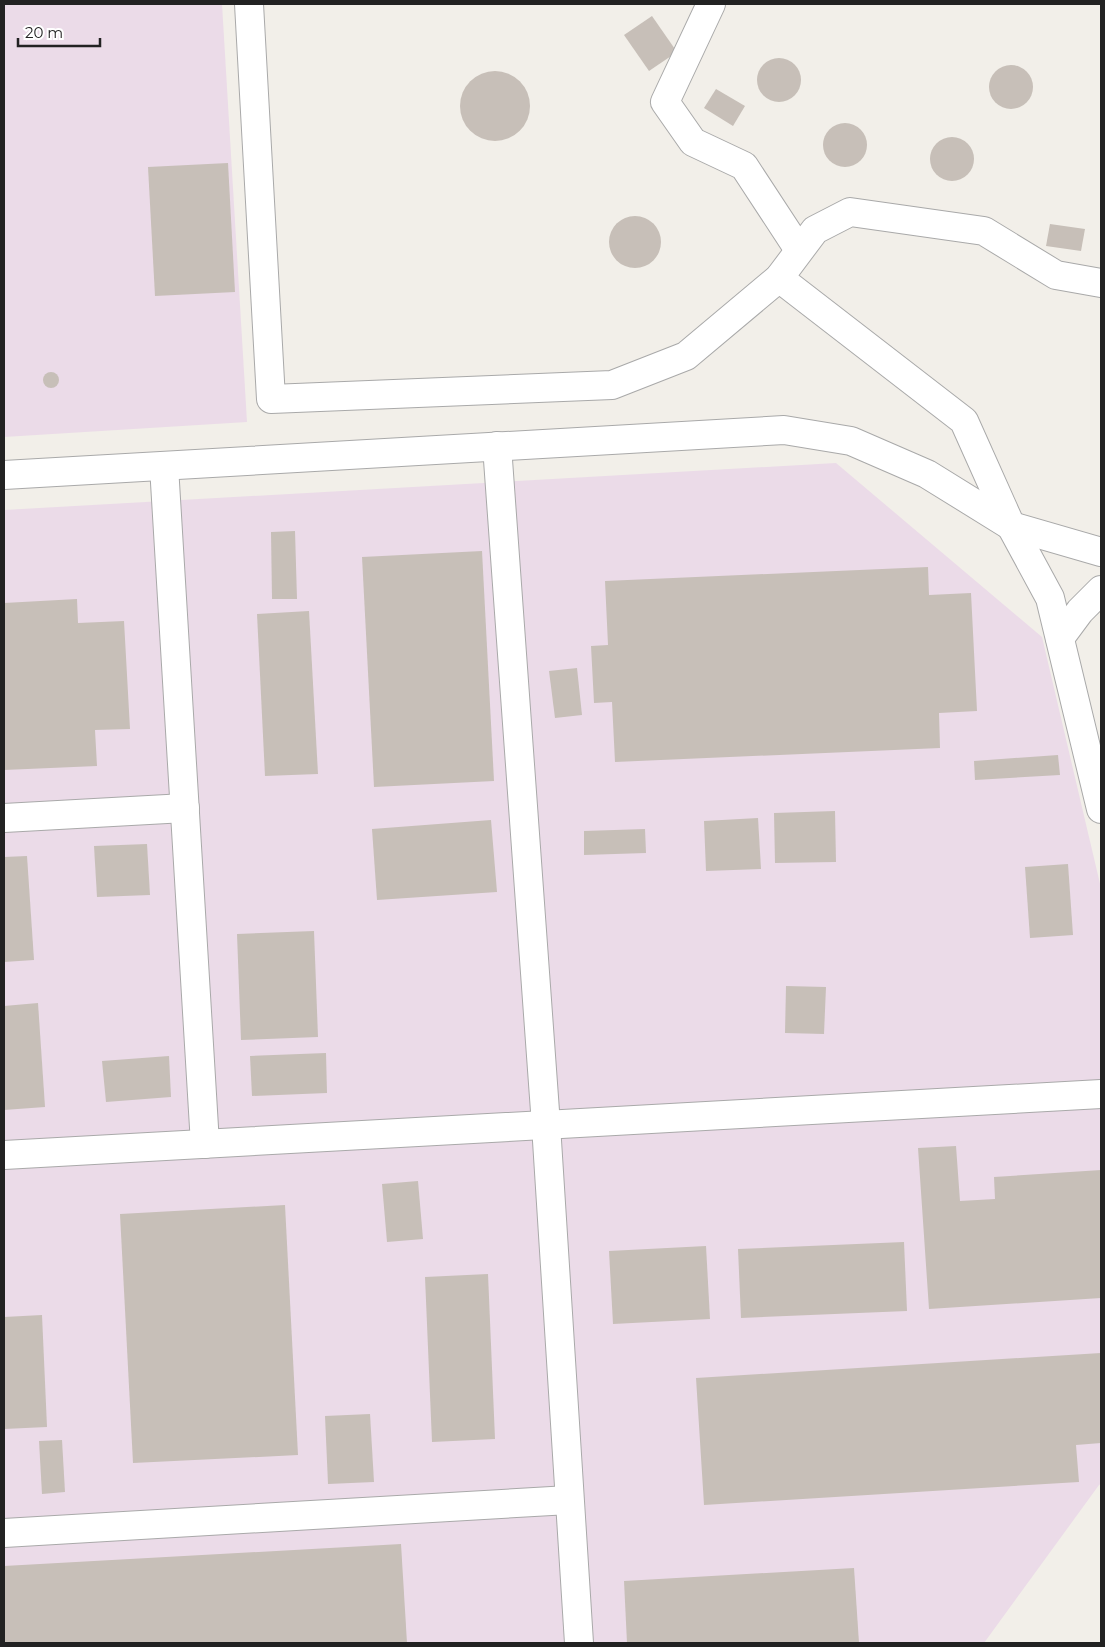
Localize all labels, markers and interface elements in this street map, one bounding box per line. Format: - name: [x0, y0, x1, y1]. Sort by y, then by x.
- scale bar: [18, 15, 100, 47]
- text: 20 m: [25, 23, 63, 42]

